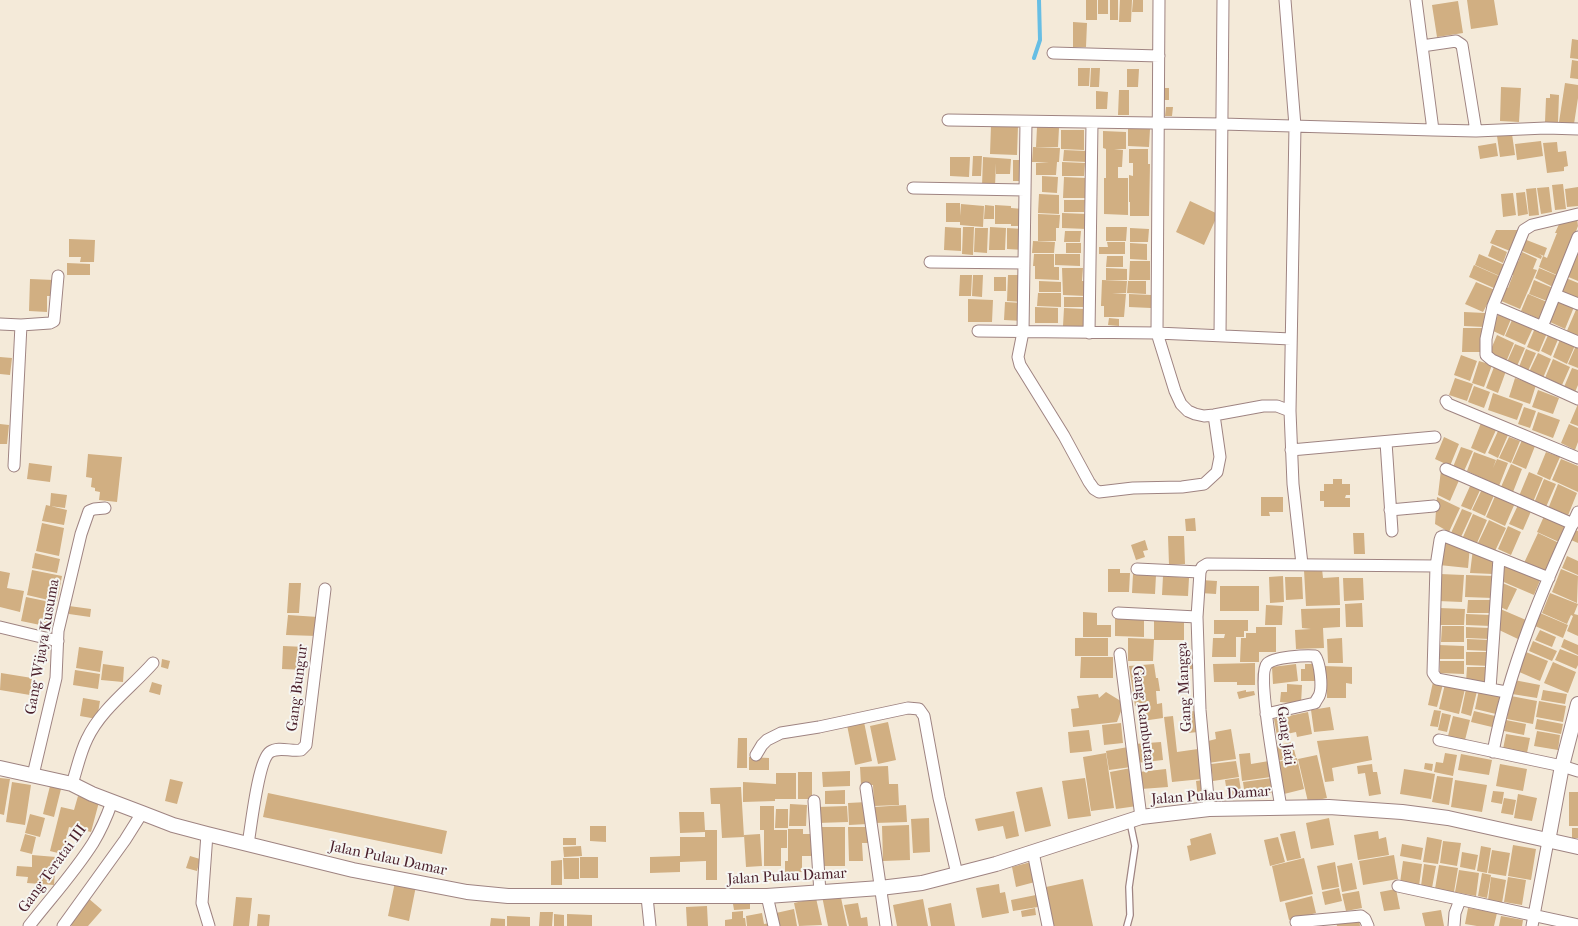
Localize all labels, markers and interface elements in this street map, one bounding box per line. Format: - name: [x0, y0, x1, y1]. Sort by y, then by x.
- street label: Gang Wijaya Kusuma: [22, 578, 64, 716]
- street label: Gang Mangga: [1174, 642, 1196, 732]
- street label: Gang Bungur: [284, 643, 312, 733]
- street label: Gang Rambutan: [1128, 665, 1158, 771]
- street label: Gang Jati: [1272, 705, 1298, 767]
- street label: Jalan Pulau Damar: [1151, 783, 1271, 809]
- street label: Gang Teratai III: [15, 821, 91, 917]
- street label: Jalan Pulau Damar: [328, 838, 448, 880]
- street label: Jalan Pulau Damar: [727, 865, 847, 889]

